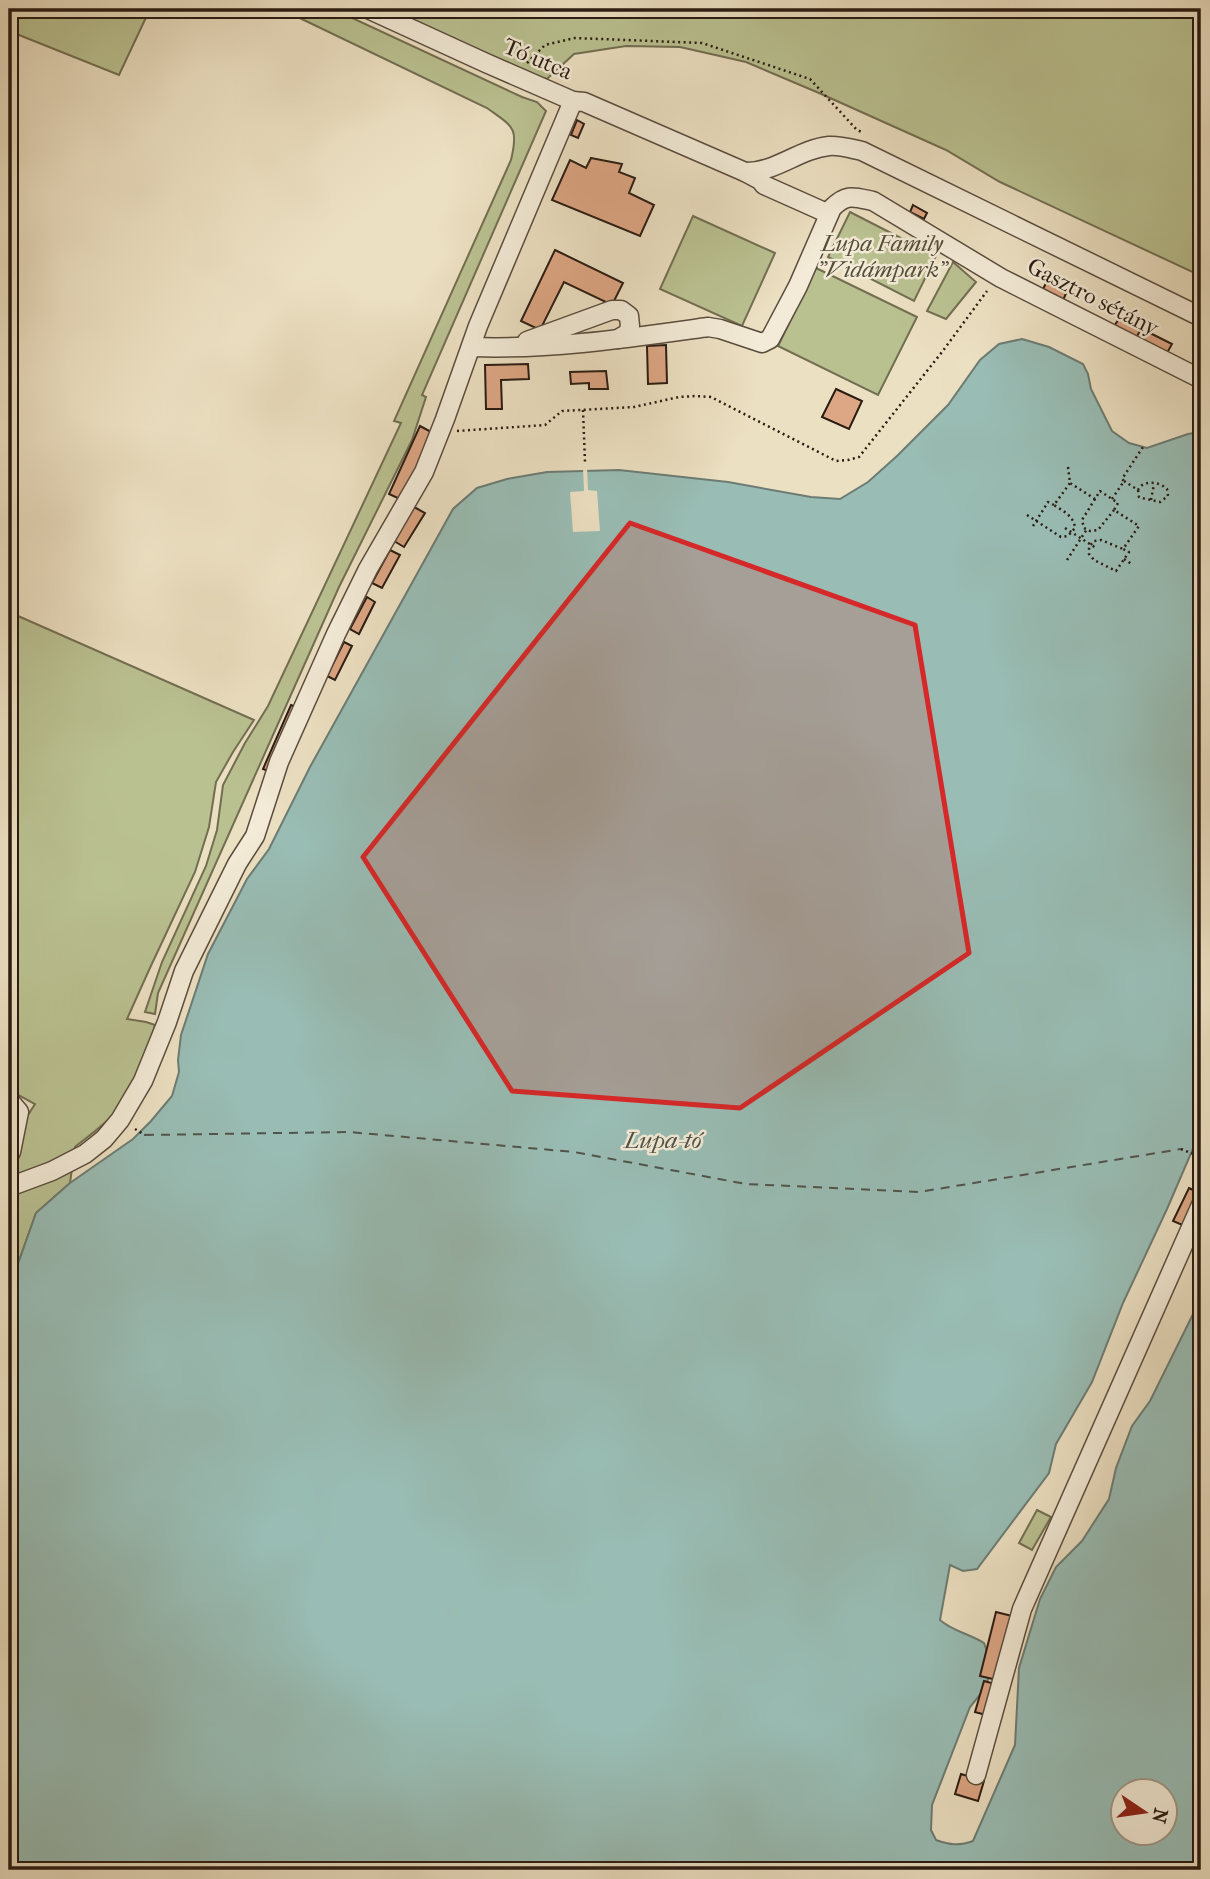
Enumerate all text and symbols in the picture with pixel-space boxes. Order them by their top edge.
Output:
street label: Tó utca [499,32,577,86]
park label: Lupa Family "Vidámpark" [817,230,949,283]
street label: Gasztro sétány [1023,252,1164,342]
water label: Lupa-tó [622,1126,705,1154]
north arrow [1108,1778,1178,1848]
text: N [1147,1806,1172,1826]

